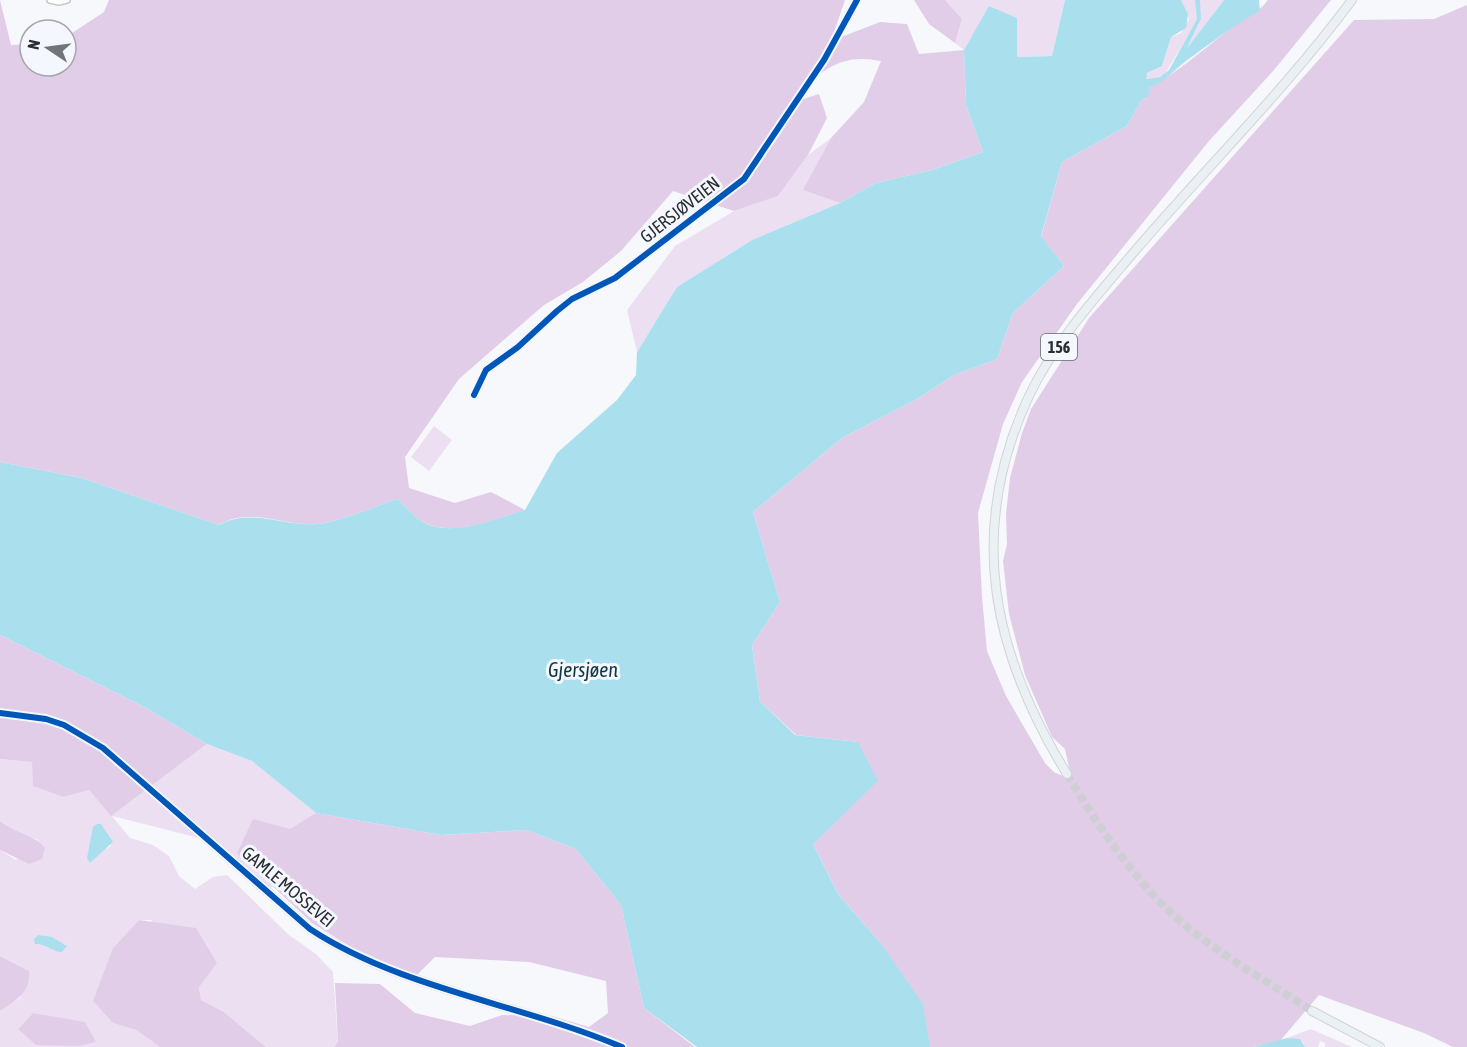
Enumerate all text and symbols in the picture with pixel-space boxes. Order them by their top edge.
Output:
north arrow [18,18,78,78]
text: N [24,38,43,51]
street label: GJERSJØVEIEN [636,172,724,247]
road number: 156 [1041,334,1077,360]
water label: Gjersjøen [548,658,618,681]
street label: GAMLE MOSSEVEI [238,842,339,931]

